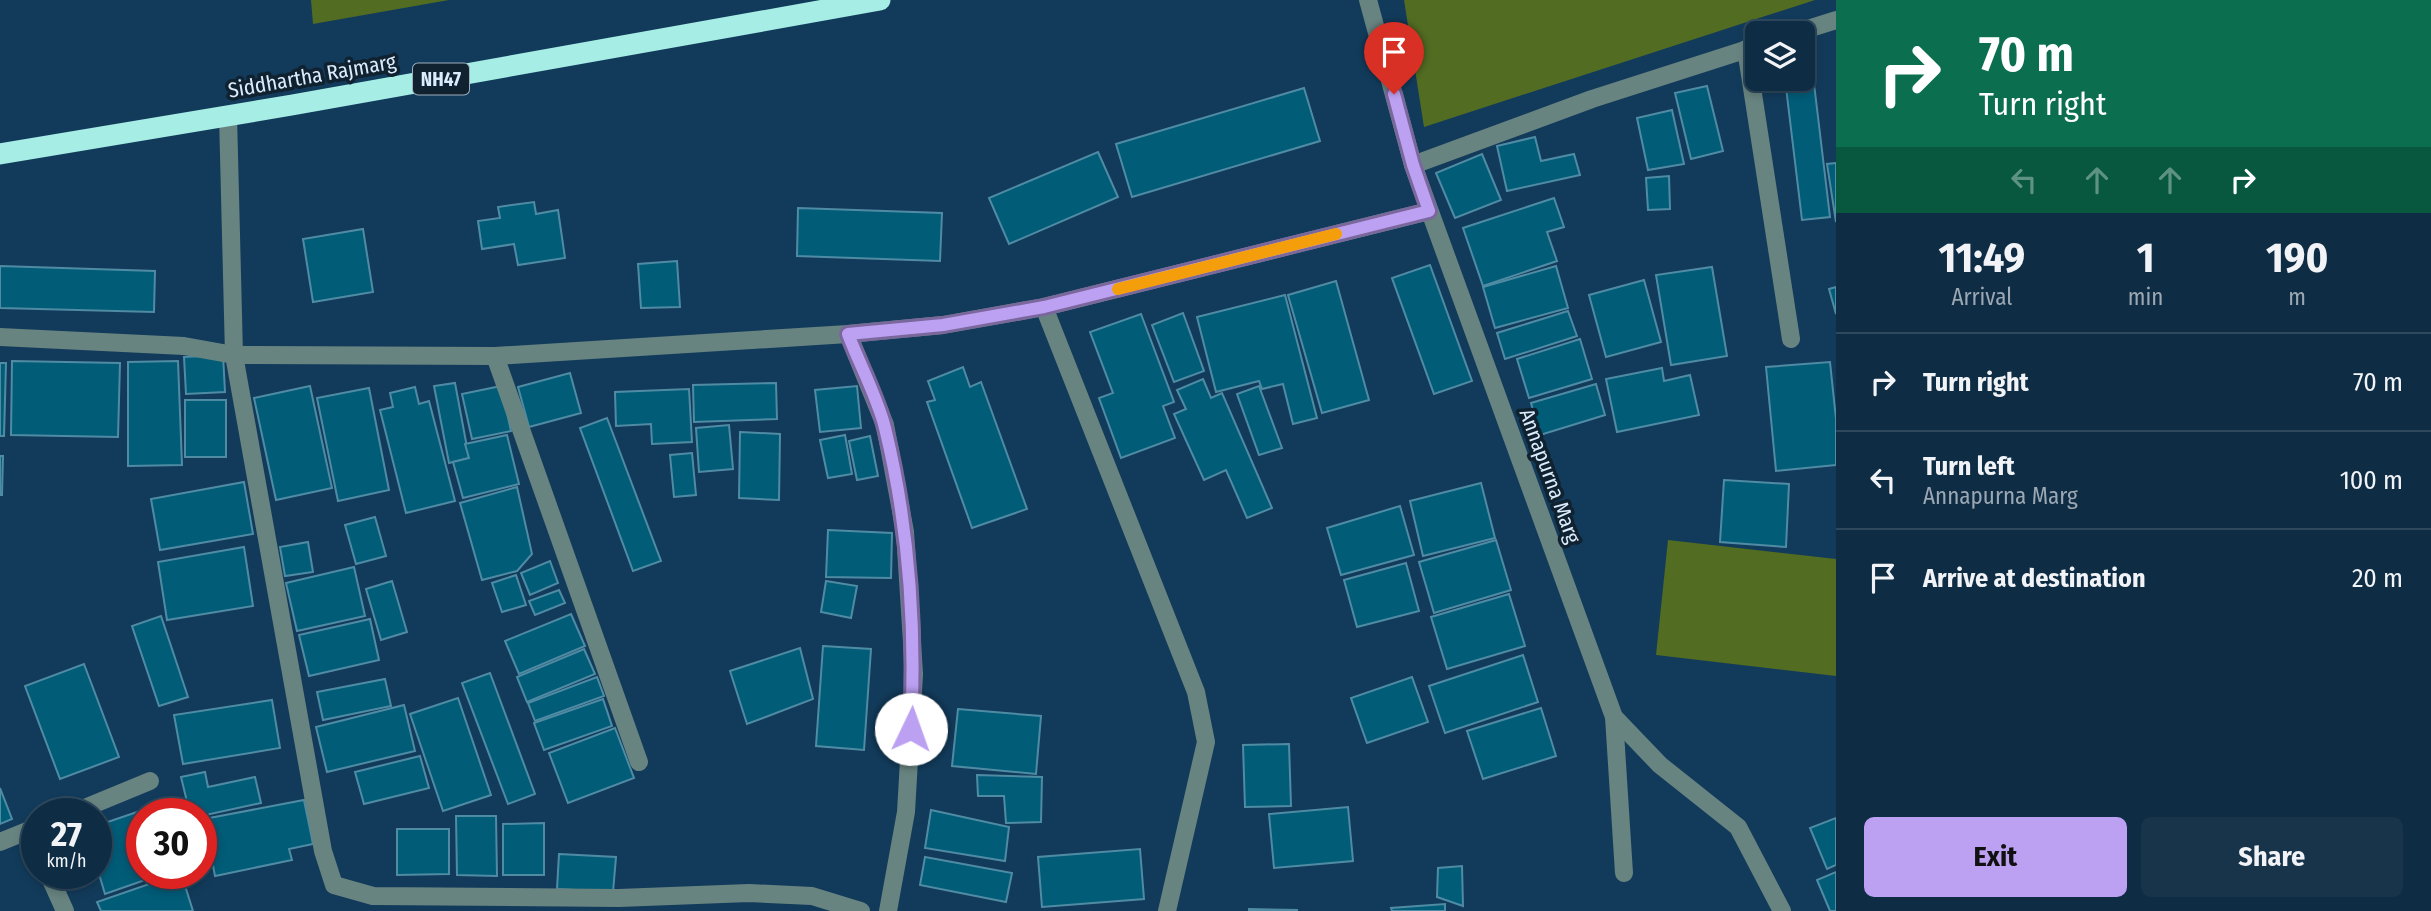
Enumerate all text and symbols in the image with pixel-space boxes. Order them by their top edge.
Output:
map controls [1745,21,1815,91]
button: layers [1745,21,1815,91]
pin [1364,22,1424,94]
text: 70 m [1979,25,2074,84]
icon: right [1864,28,1955,119]
icon: arrive [1375,33,1413,71]
street label: Siddhartha Rajmarg [226,48,398,104]
road number: NH47 [413,64,469,94]
text: Turn right [1979,85,2106,123]
icon: left [2005,161,2043,199]
icon: ahead [2078,161,2116,199]
icon: ahead [2151,161,2189,199]
icon: right [2224,161,2262,199]
text: 11:49 [1939,233,2025,283]
text: 1 [2137,233,2155,283]
text: 190 [2266,233,2328,283]
text: Arrival [1951,283,2012,311]
text: min [2128,283,2163,311]
text: m [2288,283,2306,311]
icon: right [1864,363,1902,401]
text: Turn right [1923,367,2029,398]
text: 70 m [2353,367,2403,398]
street label: Annapurna Marg [1514,405,1586,547]
text: Turn left [1923,451,2015,482]
icon: left [1864,461,1902,499]
text: 100 m [2340,465,2403,496]
text: Annapurna Marg [1923,482,2078,510]
icon: arrive [1864,559,1902,597]
text: Arrive at destination [1923,563,2146,594]
text: 20 m [2352,563,2403,594]
position arrow [874,692,948,766]
speed limit sign: 30 [126,798,217,889]
text: 27 [51,813,82,855]
button: Exit [1864,817,2127,897]
button: Share [2141,817,2403,897]
text: km/h [46,850,87,872]

